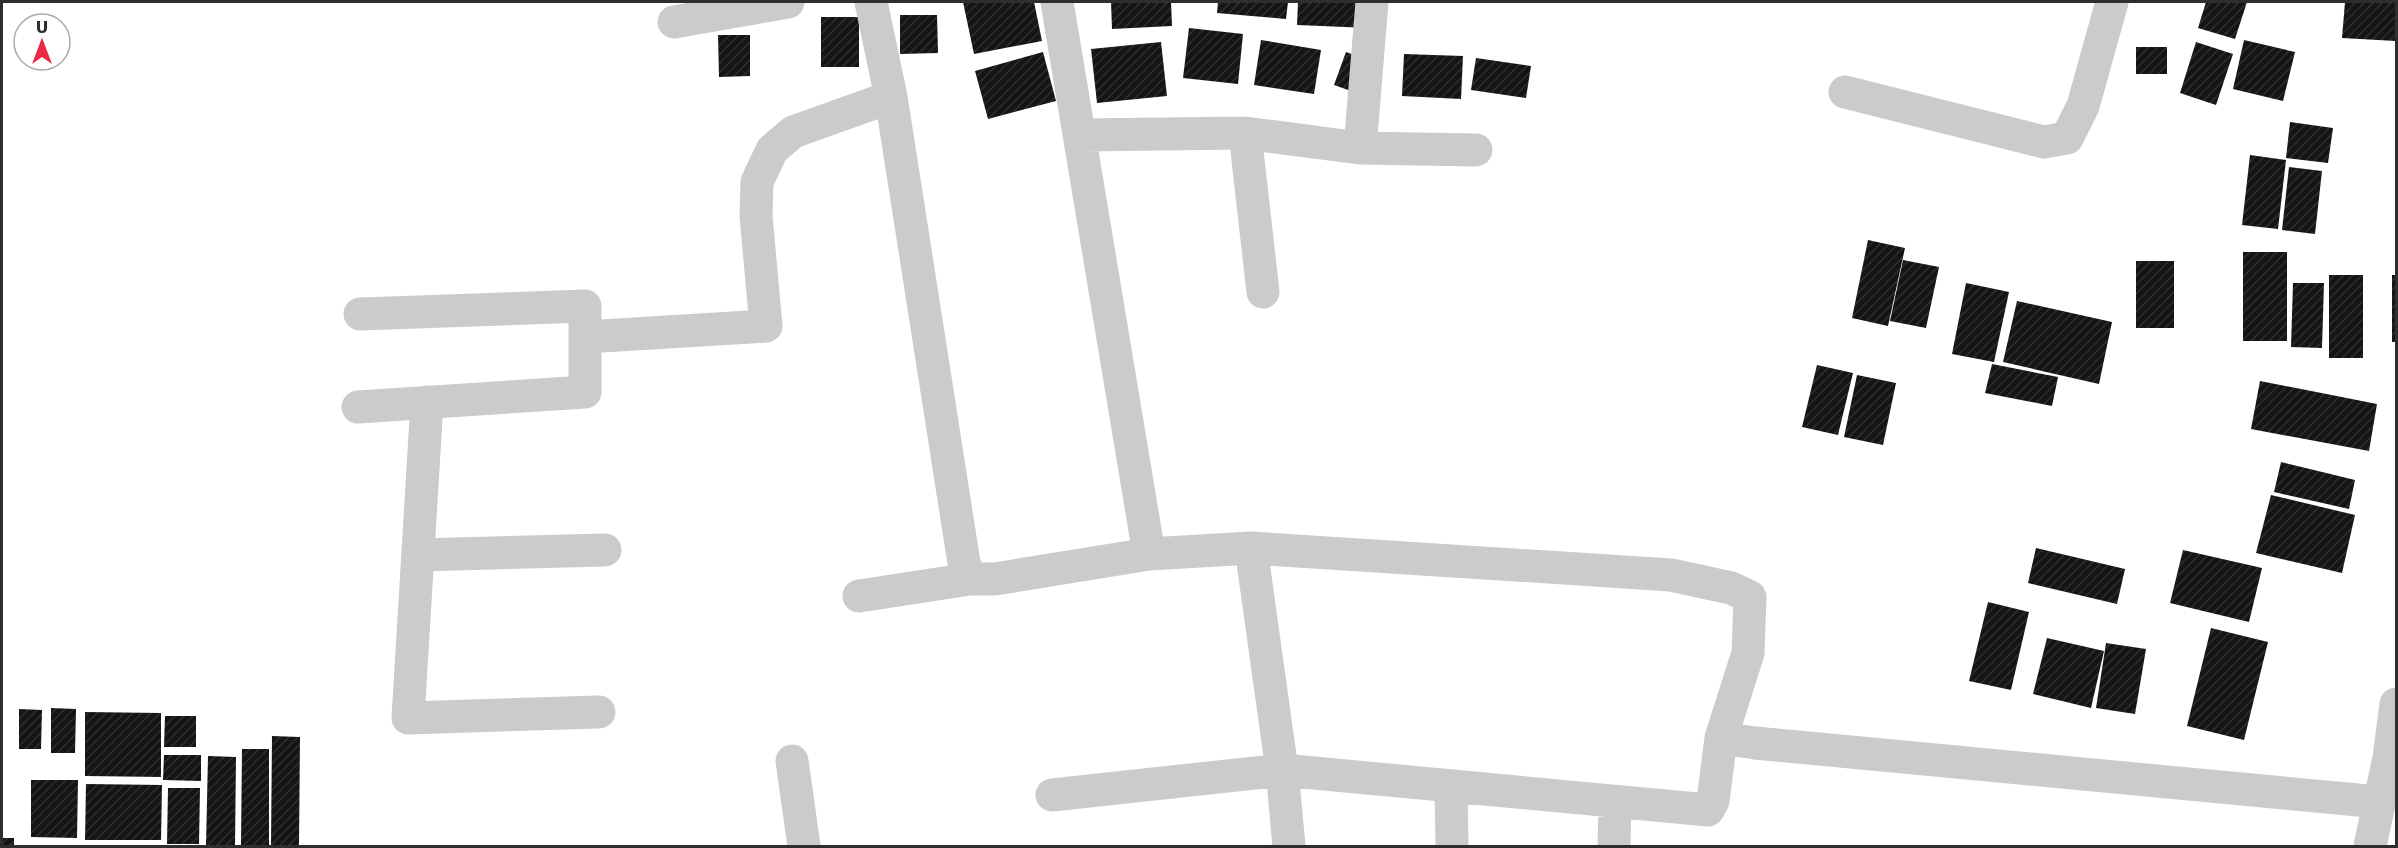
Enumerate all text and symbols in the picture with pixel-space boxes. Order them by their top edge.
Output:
north arrow [12,12,72,72]
text: U [36,18,49,37]

